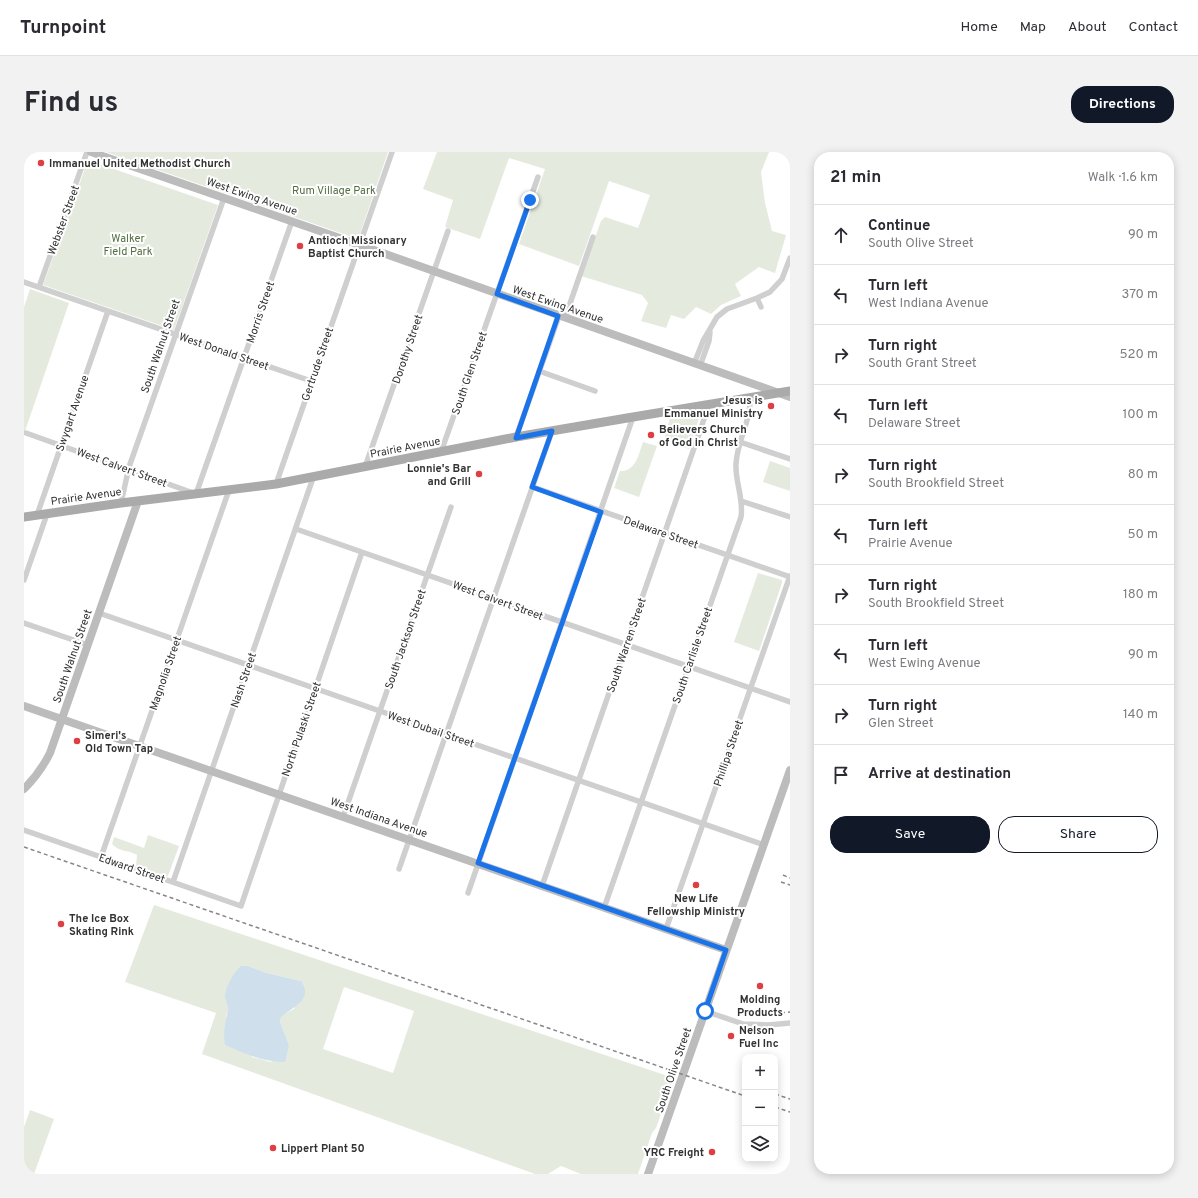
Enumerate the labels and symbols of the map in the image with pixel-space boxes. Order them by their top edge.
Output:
place label: Immanuel United Methodist Church [49,157,230,171]
marker: Immanuel United Methodist Church [36,158,46,168]
street label: West Ewing Avenue [204,175,299,219]
street label: Webster Street [45,184,83,257]
park label: Rum Village Park [292,184,376,198]
route end [521,191,539,209]
park label: Walker Field Park [103,232,153,259]
place label: Antioch Missionary Baptist Church [308,234,407,261]
marker: Antioch Missionary Baptist Church [295,241,305,251]
street label: Morris Street [244,280,278,345]
street label: West Ewing Avenue [510,283,605,327]
street label: South Walnut Street [138,298,184,395]
street label: Dorothy Street [390,313,426,386]
street label: Gertrude Street [299,326,337,403]
street label: West Donald Street [177,330,270,374]
street label: South Glen Street [449,330,491,417]
street label: Swygart Avenue [53,373,93,453]
place label: Jesus is Emmanuel Ministry [664,394,763,421]
marker: Jesus is Emmanuel Ministry [766,401,776,411]
place label: Believers Church of God in Christ [659,423,747,450]
marker: Believers Church of God in Christ [646,430,656,440]
street label: Prairie Avenue [369,434,442,462]
street label: West Calvert Street [74,445,169,491]
place label: Lonnie's Bar and Grill [407,462,471,489]
marker: Lonnie's Bar and Grill [474,469,484,479]
street label: Prairie Avenue [50,485,123,509]
street label: Delaware Street [621,514,700,552]
street label: West Calvert Street [450,578,545,624]
street label: South Jackson Street [382,588,430,691]
street label: South Warren Street [604,596,650,695]
street label: South Carlisle Street [670,605,716,705]
street label: South Walnut Street [50,608,96,705]
street label: Magnolia Street [147,634,185,712]
street label: Nash Street [228,651,260,710]
street label: North Pulaski Street [279,680,325,779]
street label: West Dubail Street [385,709,476,751]
street label: Phillipa Street [711,718,747,788]
place label: Simeri's Old Town Tap [85,729,153,756]
marker: Simeri's Old Town Tap [72,736,82,746]
street label: West Indiana Avenue [328,795,429,841]
street label: Edward Street [97,851,167,887]
marker: New Life Fellowship Ministry [691,880,701,890]
place label: New Life Fellowship Ministry [647,892,745,919]
place label: The Ice Box Skating Rink [69,912,134,939]
marker: The Ice Box Skating Rink [56,919,66,929]
marker: Molding Products [755,981,765,991]
place label: Molding Products [737,993,783,1020]
route start [696,1002,714,1020]
place label: Nelson Fuel Inc [739,1024,779,1051]
street label: South Olive Street [653,1026,695,1115]
marker: Nelson Fuel Inc [726,1031,736,1041]
place label: Lippert Plant 50 [281,1142,365,1156]
marker: Lippert Plant 50 [268,1143,278,1153]
place label: YRC Freight [644,1146,704,1160]
marker: YRC Freight [707,1147,717,1157]

